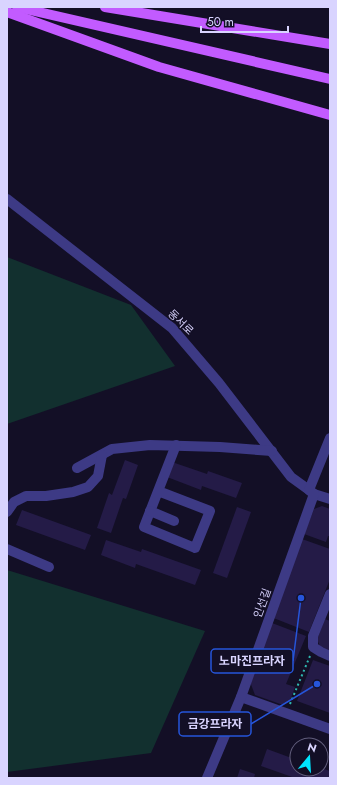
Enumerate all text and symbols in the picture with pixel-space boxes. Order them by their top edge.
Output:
scale bar [201,8,288,34]
text: 50 m [207,13,234,31]
street label: 동서로 [165,306,197,338]
street label: 인선길 [249,586,275,620]
callout: 노마진프라자 [211,649,293,673]
text: 노마진프라자 [219,652,285,670]
callout: 금강프라자 [179,712,251,736]
text: 금강프라자 [187,715,243,733]
north arrow [289,737,329,777]
text: N [305,739,319,756]

